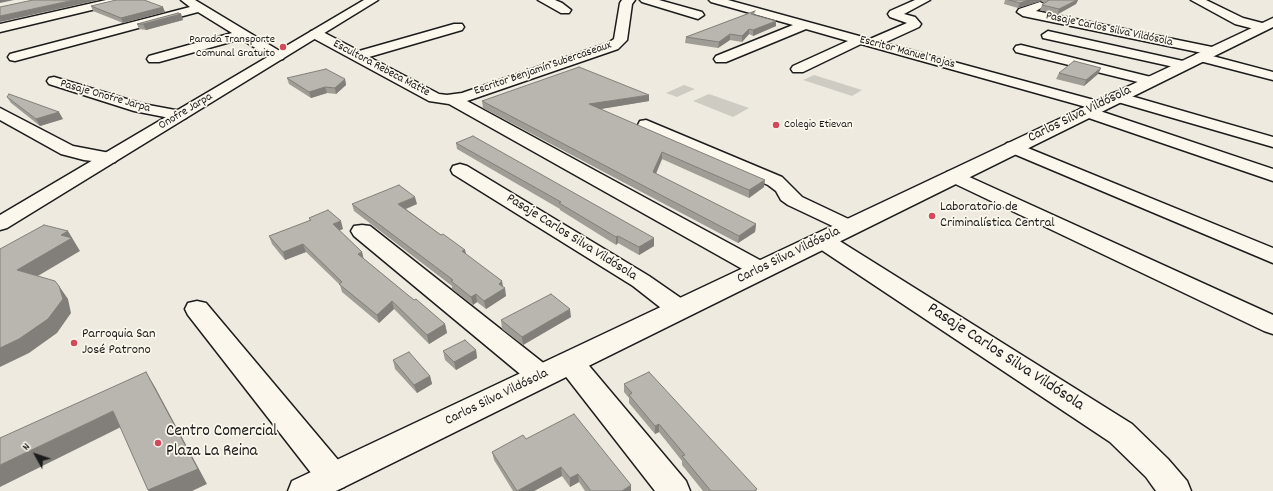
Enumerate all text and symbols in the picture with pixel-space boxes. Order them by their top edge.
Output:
street label: Pasaje Carlos Silva Vildósola [1044,10,1174,50]
place label: Parada Transporte Comunal Gratuito [189,33,275,61]
street label: Escritor Manuel Rojas [858,33,956,73]
street label: Escultora Rebeca Matte [330,37,432,101]
street label: Escritor Benjamín Subercaseaux [472,39,614,99]
marker: Parada Transporte Comunal Gratuito [278,42,288,52]
street label: Pasaje Onofre Jarpa [58,77,152,117]
street label: Carlos Silva Vildósola [1026,83,1134,147]
street label: Onofre Jarpa [157,90,215,134]
place label: Colegio Etievan [784,118,852,132]
marker: Colegio Etievan [771,120,781,130]
street label: Pasaje Carlos Silva Vildósola [503,191,639,285]
place label: Laboratorio de Criminalística Central [940,200,1055,232]
marker: Laboratorio de Criminalística Central [927,211,937,221]
street label: Carlos Silva Vildósola [735,224,843,288]
street label: Pasaje Carlos Silva Vildósola [923,300,1087,416]
place label: Parroquia San José Patrono [82,327,155,360]
marker: Parroquia San José Patrono [69,338,79,348]
street label: Carlos Silva Vildósola [443,366,551,430]
place label: Centro Comercial Plaza La Reina [166,423,277,463]
north arrow [16,435,56,475]
marker: Centro Comercial Plaza La Reina [153,438,163,448]
text: N [19,440,35,455]

